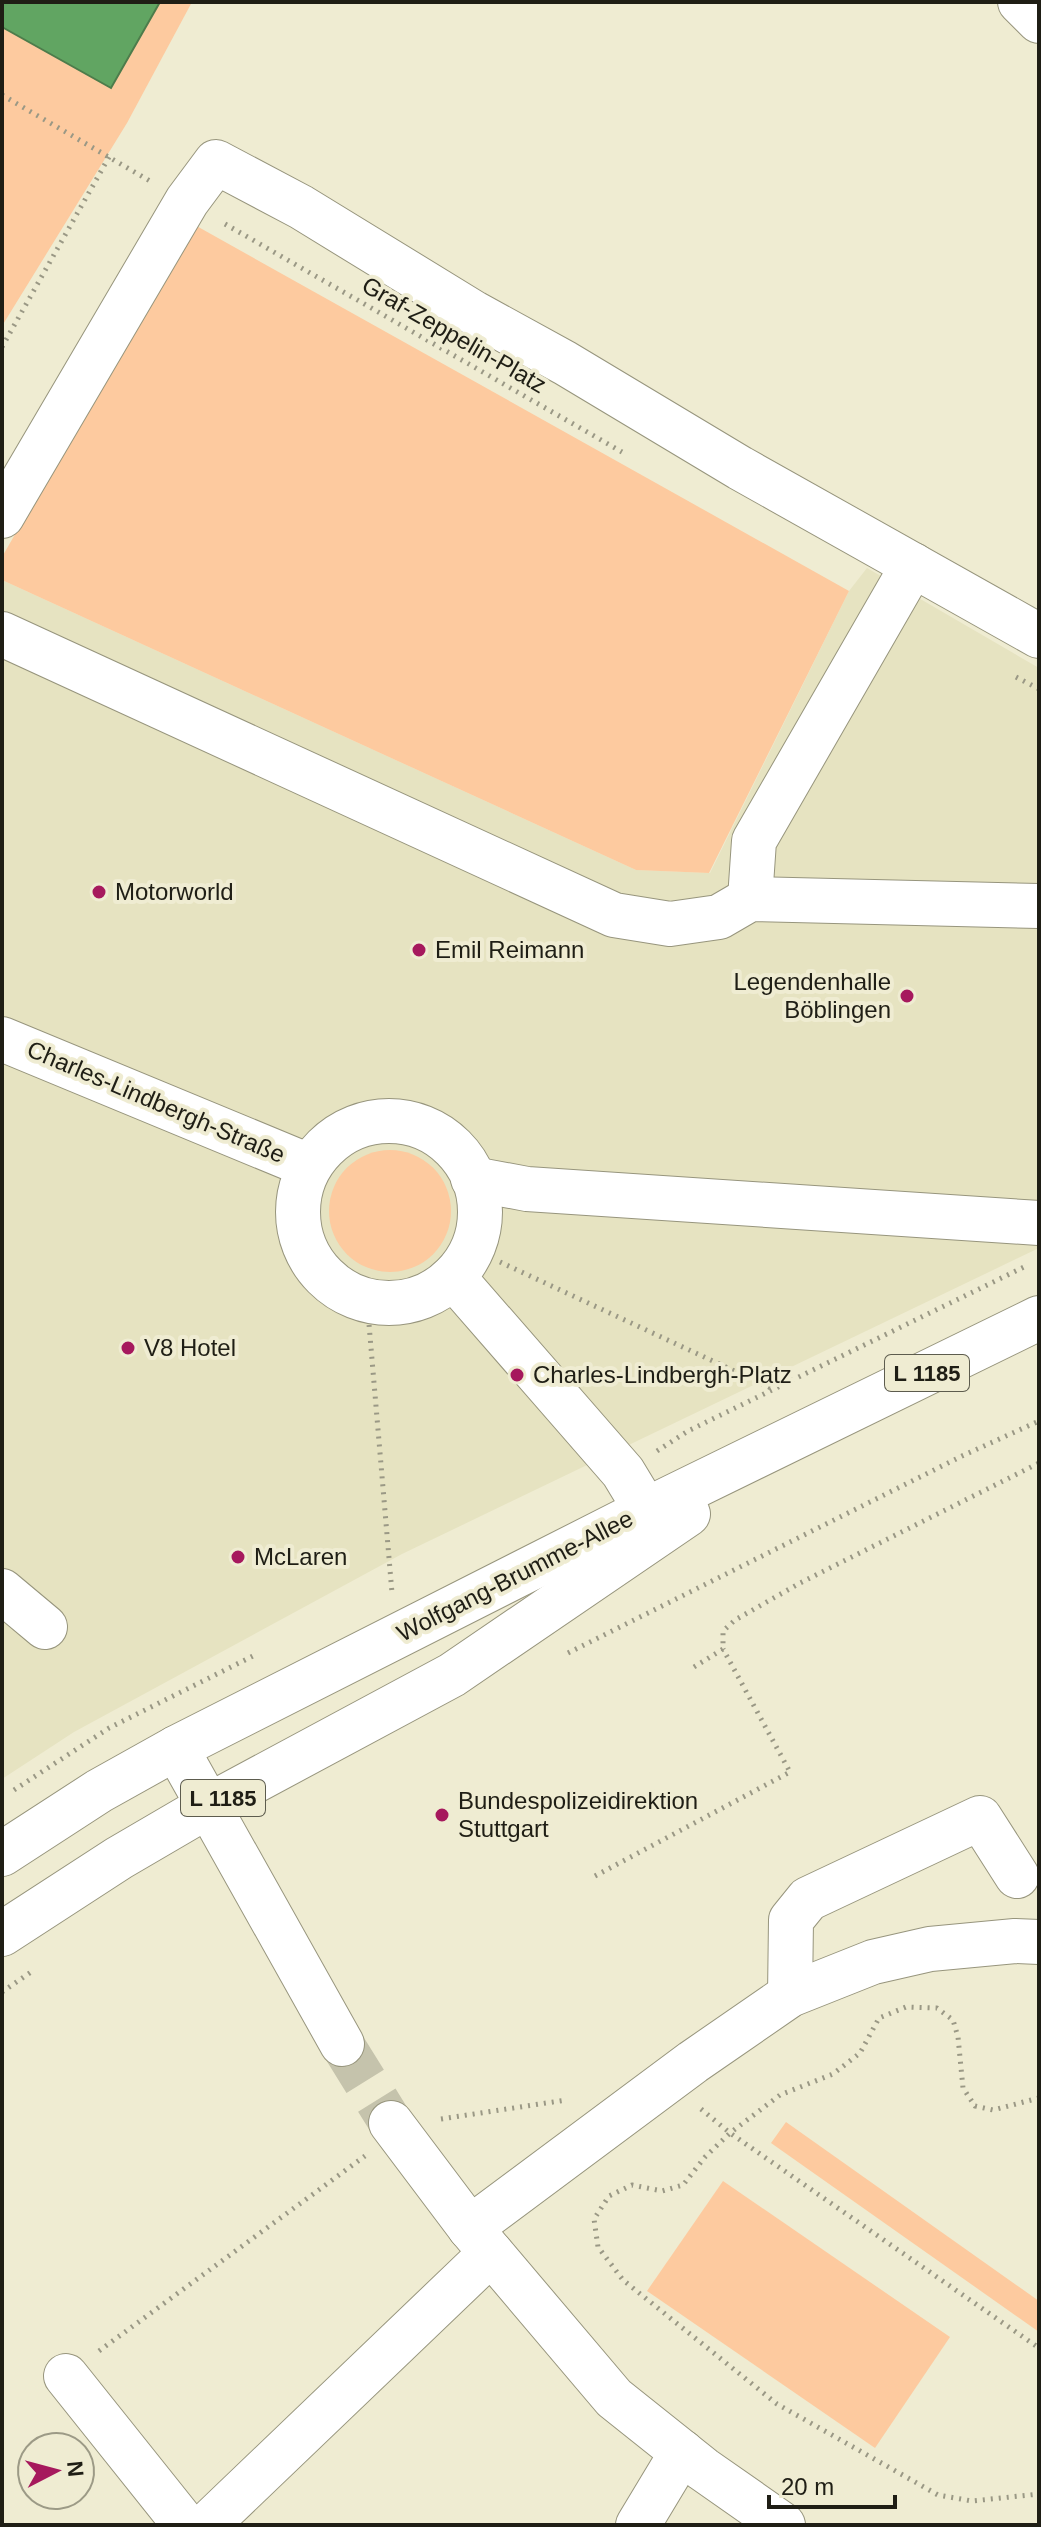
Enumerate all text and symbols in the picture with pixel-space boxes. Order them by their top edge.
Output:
street label: Graf-Zeppelin-Platz [357,271,551,398]
place label: Motorworld [115,878,234,905]
marker: Motorworld [90,883,108,901]
place label: Emil Reimann [435,936,584,963]
marker: Emil Reimann [410,941,428,959]
place label: Legendenhalle Böblingen [734,968,891,1023]
marker: Legendenhalle Böblingen [898,987,916,1005]
street label: Charles-Lindbergh-Straße [23,1035,289,1168]
place label: V8 Hotel [144,1334,236,1361]
marker: V8 Hotel [119,1339,137,1357]
road number: L 1185 [885,1355,969,1391]
place label: Charles-Lindbergh-Platz [533,1361,792,1388]
marker: Charles-Lindbergh-Platz [508,1366,526,1384]
street label: Wolfgang-Brumme-Allee [392,1504,637,1647]
place label: McLaren [254,1543,347,1570]
marker: McLaren [229,1548,247,1566]
road number: L 1185 [181,1780,265,1816]
place label: Bundespolizeidirektion Stuttgart [458,1787,698,1842]
marker: Bundespolizeidirektion Stuttgart [433,1806,451,1824]
north arrow [16,2431,96,2511]
scale bar [769,2459,895,2509]
text: N [62,2460,89,2478]
text: 20 m [781,2473,834,2500]

